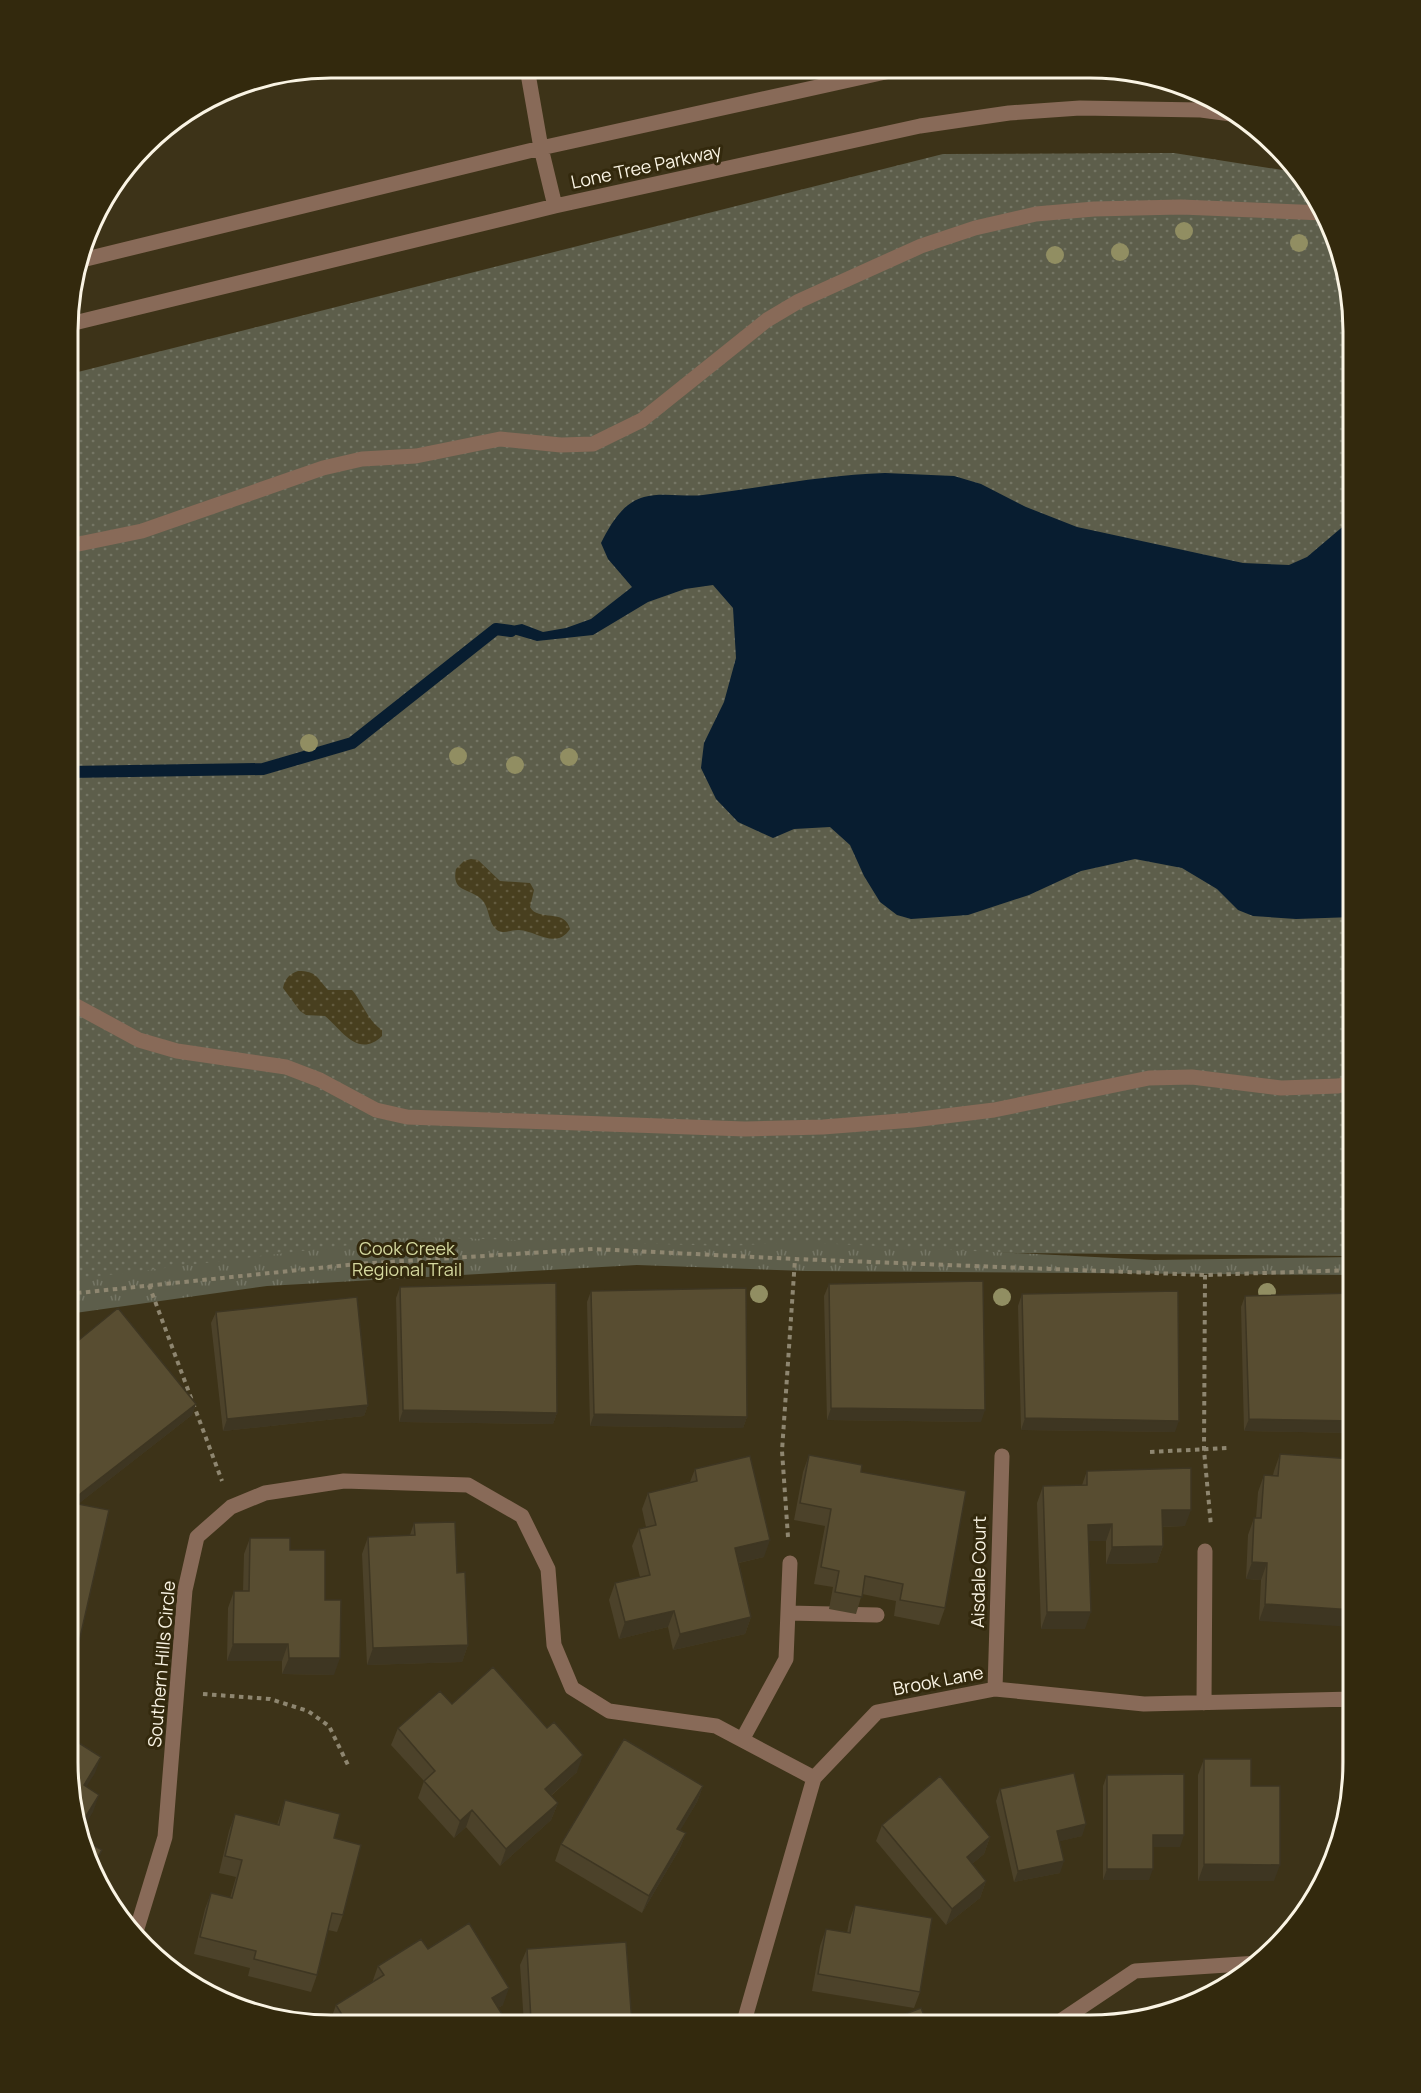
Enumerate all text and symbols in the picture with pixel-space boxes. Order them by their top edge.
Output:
street label: Lone Tree Parkway [568,138,724,194]
park label: Cook Creek Regional Trail [352,1236,462,1281]
street label: Aisdale Court [965,1516,991,1628]
street label: Southern Hills Circle [142,1580,180,1748]
street label: Brook Lane [891,1659,985,1701]

